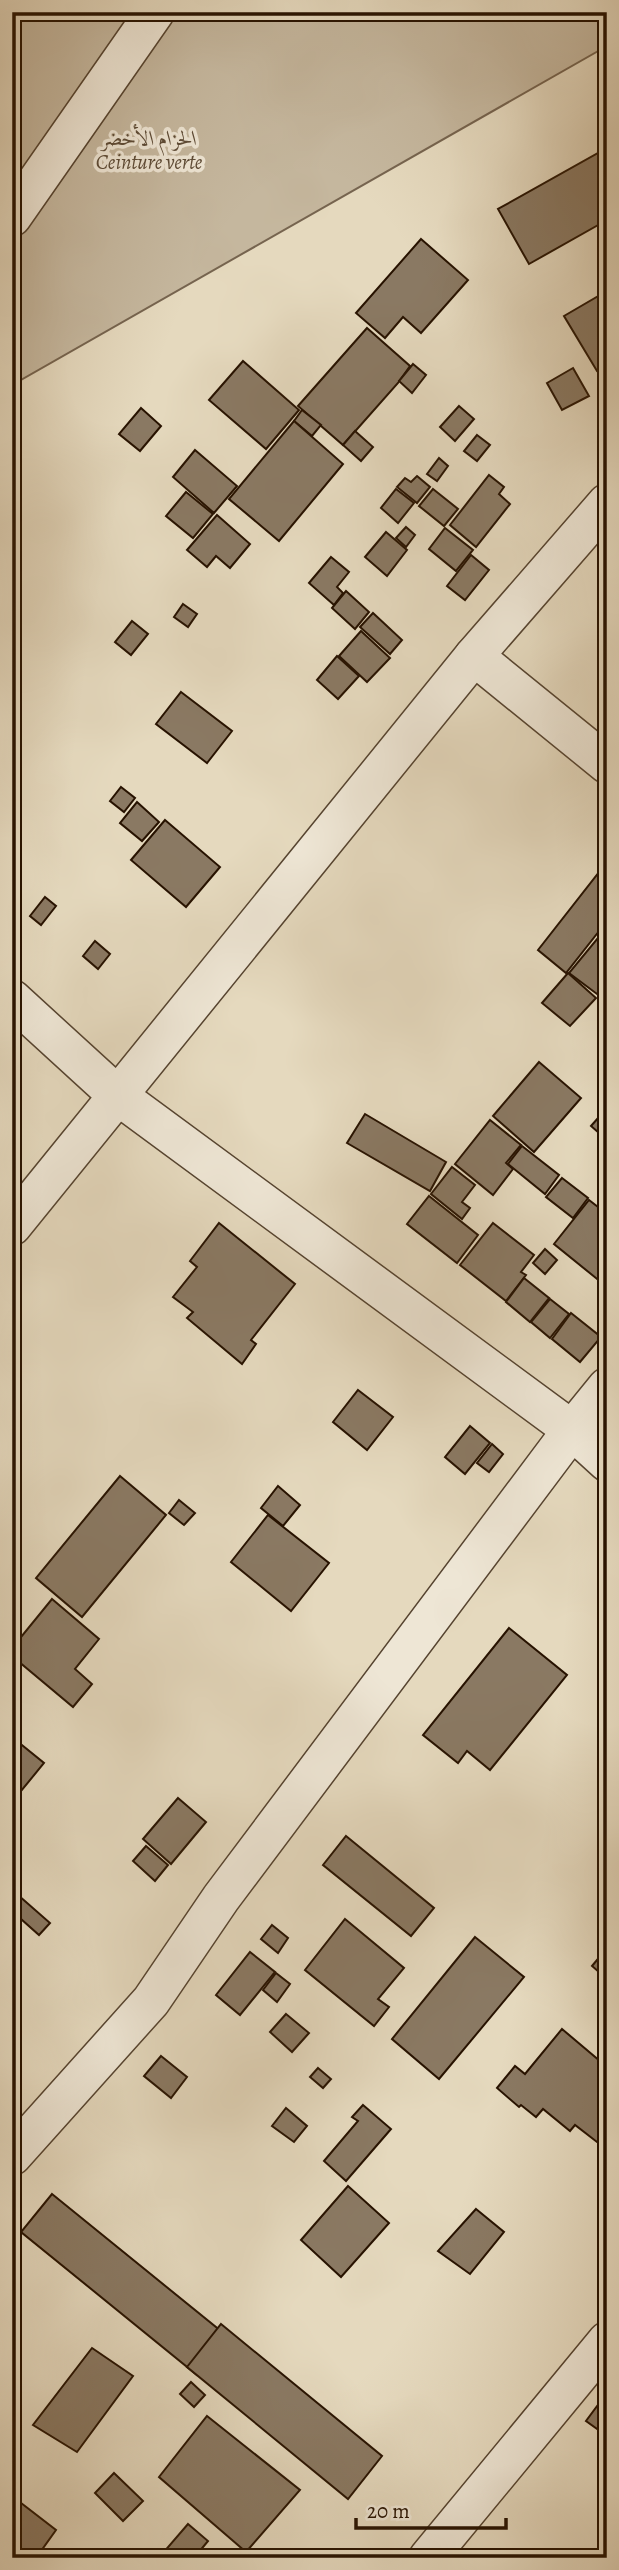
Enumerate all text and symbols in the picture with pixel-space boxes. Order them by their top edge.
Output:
park label: الحزام الأخضر Ceinture verte [96,123,203,176]
scale bar [356,2486,507,2530]
text: 20 m [367,2497,410,2525]

